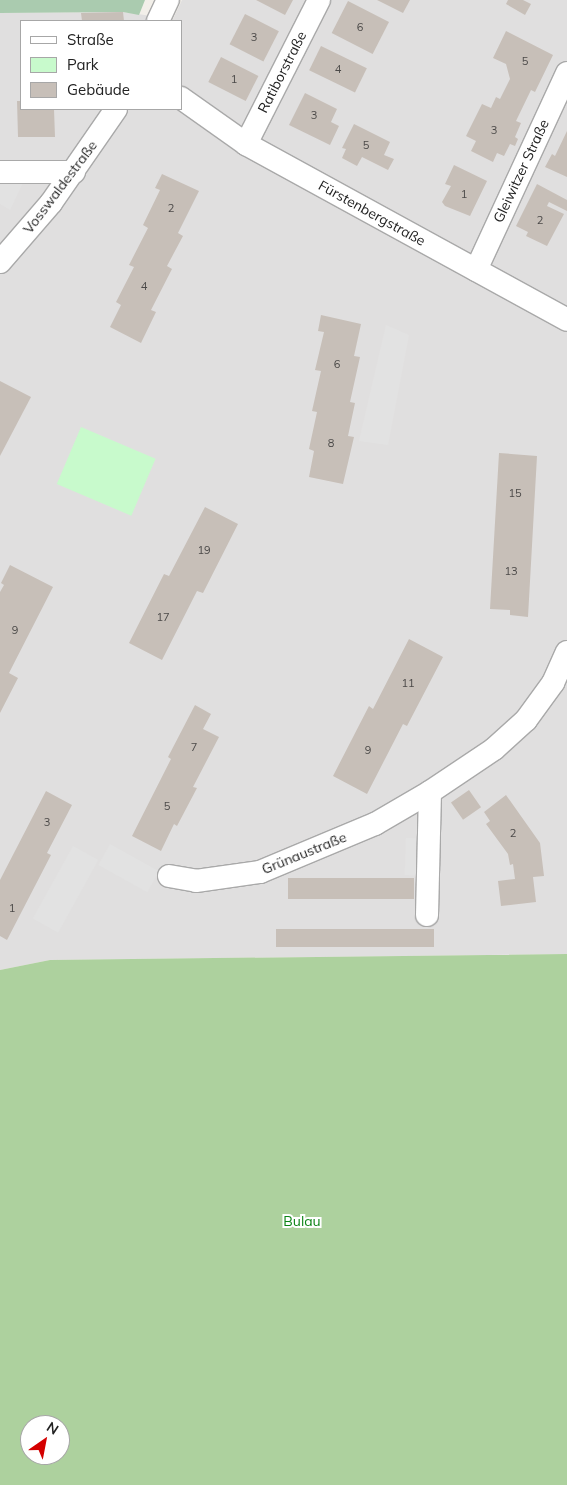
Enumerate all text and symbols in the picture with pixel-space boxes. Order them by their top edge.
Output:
legend [20,20,182,110]
house number: 6 [357,20,363,34]
street label: Ratiborstraße [254,28,310,116]
text: Straße [67,30,114,49]
house number: 3 [251,30,257,44]
house number: 5 [522,54,528,68]
text: Park [67,55,99,74]
house number: 4 [335,62,341,76]
house number: 1 [231,72,237,86]
text: Gebäude [67,80,130,99]
house number: 3 [311,108,317,122]
street label: Gleiwitzer Straße [490,117,552,225]
house number: 3 [491,123,497,137]
street label: Vosswaldestraße [20,137,100,237]
house number: 5 [363,138,369,152]
street label: Fürstenbergstraße [316,177,428,249]
house number: 1 [461,187,467,201]
house number: 2 [168,201,174,215]
house number: 2 [537,213,543,227]
house number: 4 [141,279,147,293]
house number: 6 [334,357,340,371]
house number: 8 [328,436,334,450]
house number: 15 [508,486,522,500]
house number: 19 [197,543,211,557]
house number: 13 [504,564,518,578]
house number: 17 [156,610,170,624]
house number: 9 [12,623,18,637]
house number: 11 [401,676,415,690]
house number: 7 [191,740,197,754]
house number: 9 [365,743,371,757]
house number: 5 [164,799,170,813]
house number: 3 [44,815,50,829]
house number: 2 [510,826,516,840]
street label: Grünaustraße [259,828,349,878]
house number: 1 [9,901,15,915]
park label: Bulau [283,1213,321,1229]
north arrow [20,1415,70,1465]
text: N [43,1418,62,1439]

